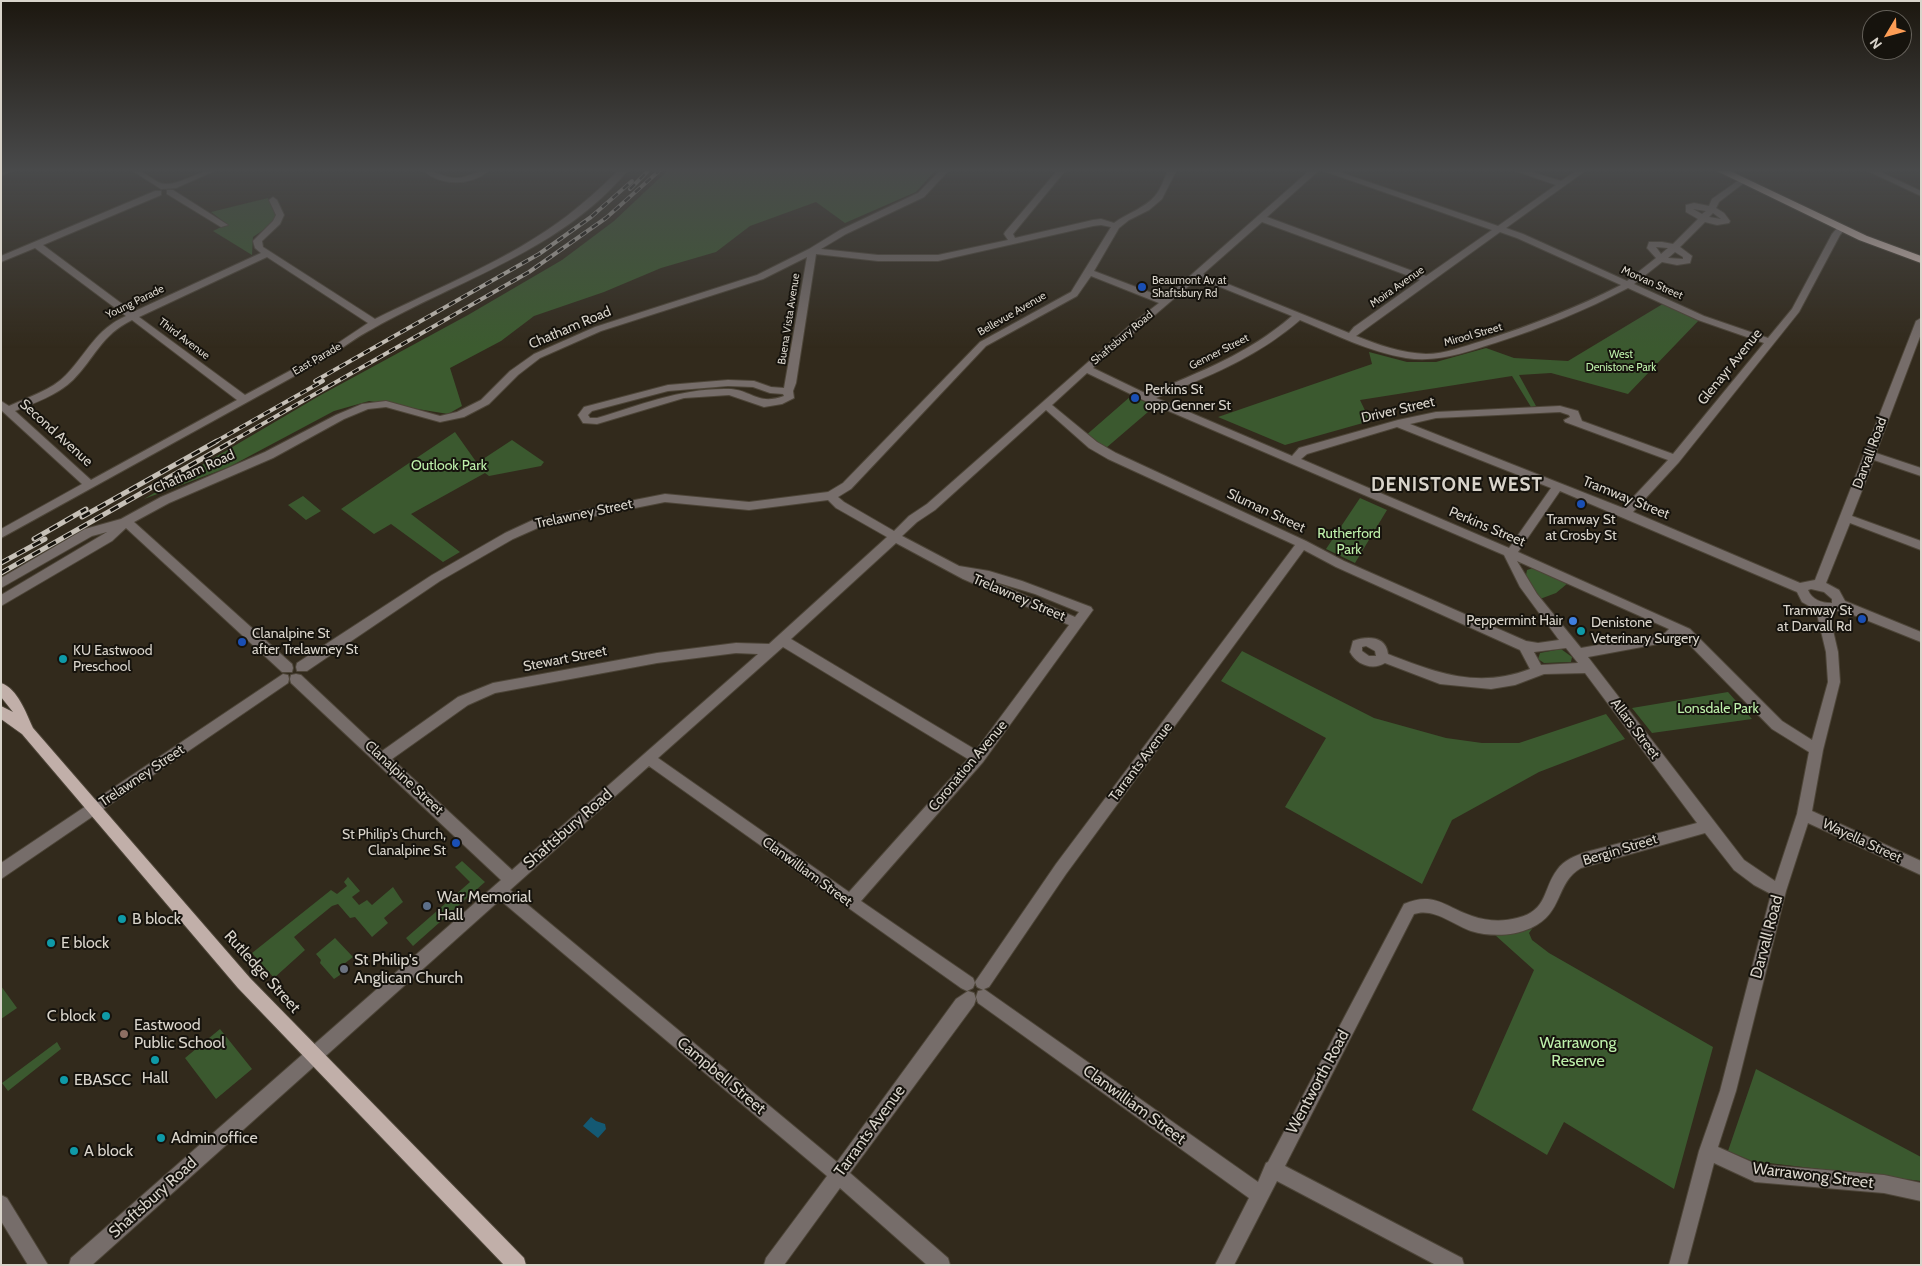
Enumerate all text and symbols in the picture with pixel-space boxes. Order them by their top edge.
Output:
north arrow [1862,10,1912,60]
text: N [1866,34,1886,53]
street label: Moira Avenue [1367,263,1427,311]
street label: Morvan Street [1619,264,1685,302]
street label: Buena Vista Avenue [775,272,803,366]
place label: Beaumont Av at Shaftsbury Rd [1152,274,1226,300]
marker: Beaumont Av at Shaftsbury Rd [1136,281,1148,293]
street label: Young Parade [104,282,166,322]
street label: Bellevue Avenue [975,289,1049,339]
street label: Chatham Road [526,303,614,353]
street label: Shaftsbury Road [1088,308,1156,368]
street label: Third Avenue [156,315,212,363]
street label: Mirool Street [1442,320,1504,350]
street label: Glenayr Avenue [1694,326,1766,408]
street label: Genner Street [1187,331,1251,373]
street label: East Parade [290,340,344,378]
park label: West Denistone Park [1586,348,1656,374]
place label: Perkins St opp Genner St [1145,382,1231,414]
marker: Perkins St opp Genner St [1129,392,1141,404]
street label: Driver Street [1360,393,1436,427]
street label: Second Avenue [16,396,96,470]
street label: Darvall Road [1849,415,1891,491]
street label: Chatham Road [151,447,237,497]
park label: Outlook Park [411,458,487,474]
street label: Tramway Street [1580,473,1672,523]
district label: DENISTONE WEST [1369,474,1545,496]
street label: Sluman Street [1224,485,1308,537]
street label: Trelawney Street [534,496,634,532]
marker: Tramway St at Crosby St [1575,498,1587,510]
street label: Perkins Street [1446,503,1528,551]
place label: Tramway St at Crosby St [1545,512,1617,544]
park label: Rutherford Park [1317,526,1381,558]
street label: Trelawney Street [970,571,1068,625]
place label: Tramway St at Darvall Rd [1777,603,1852,636]
place label: Peppermint Hair [1466,613,1563,629]
marker: Tramway St at Darvall Rd [1856,613,1868,625]
marker: Peppermint Hair [1567,615,1579,627]
place label: Denistone Veterinary Surgery [1591,615,1700,648]
marker: Denistone Veterinary Surgery [1575,625,1587,637]
place label: Clanalpine St after Trelawney St [252,626,358,658]
marker: Clanalpine St after Trelawney St [236,636,248,648]
place label: KU Eastwood Preschool [73,643,152,676]
street label: Stewart Street [522,643,608,675]
marker: KU Eastwood Preschool [57,653,69,665]
street label: Allars Street [1607,696,1663,762]
park label: Lonsdale Park [1677,701,1759,717]
street label: Coronation Avenue [925,717,1011,815]
street label: Tarrants Avenue [1106,719,1176,805]
street label: Clanalpine Street [361,737,447,819]
street label: Trelawney Street [96,741,188,811]
street label: Shaftsbury Road [520,785,616,873]
street label: Wayella Street [1820,815,1904,867]
place label: St Philip's Church, Clanalpine St [342,827,446,860]
street label: Bergin Street [1581,831,1659,869]
street label: Clanwilliam Street [759,834,855,910]
marker: St Philip's Church, Clanalpine St [450,837,462,849]
place label: War Memorial Hall [437,887,532,925]
street label: Darvall Road [1747,893,1787,981]
marker: War Memorial Hall [421,900,433,912]
place label: B block [132,909,181,929]
marker: B block [116,913,128,925]
street label: Rutledge Street [220,927,304,1017]
place label: E block [61,933,109,953]
marker: E block [45,937,57,949]
place label: St Philip's Anglican Church [354,950,463,988]
marker: St Philip's Anglican Church [338,963,350,975]
place label: C block [47,1006,96,1026]
marker: C block [100,1010,112,1022]
place label: Eastwood Public School [134,1015,225,1053]
street label: Wentworth Road [1283,1027,1353,1137]
marker: Eastwood Public School [118,1028,130,1040]
street label: Campbell Street [673,1033,769,1119]
park label: Warrawong Reserve [1540,1033,1616,1071]
marker: Hall [149,1054,161,1066]
street label: Clanwilliam Street [1079,1061,1189,1149]
place label: Hall [142,1068,168,1088]
place label: EBASCC [74,1070,131,1090]
marker: EBASCC [58,1074,70,1086]
street label: Tarrants Avenue [830,1082,910,1180]
place label: Admin office [171,1128,258,1148]
marker: Admin office [155,1132,167,1144]
place label: A block [84,1141,133,1161]
marker: A block [68,1145,80,1157]
street label: Shaftsbury Road [105,1154,201,1242]
street label: Warrawong Street [1751,1159,1875,1193]

